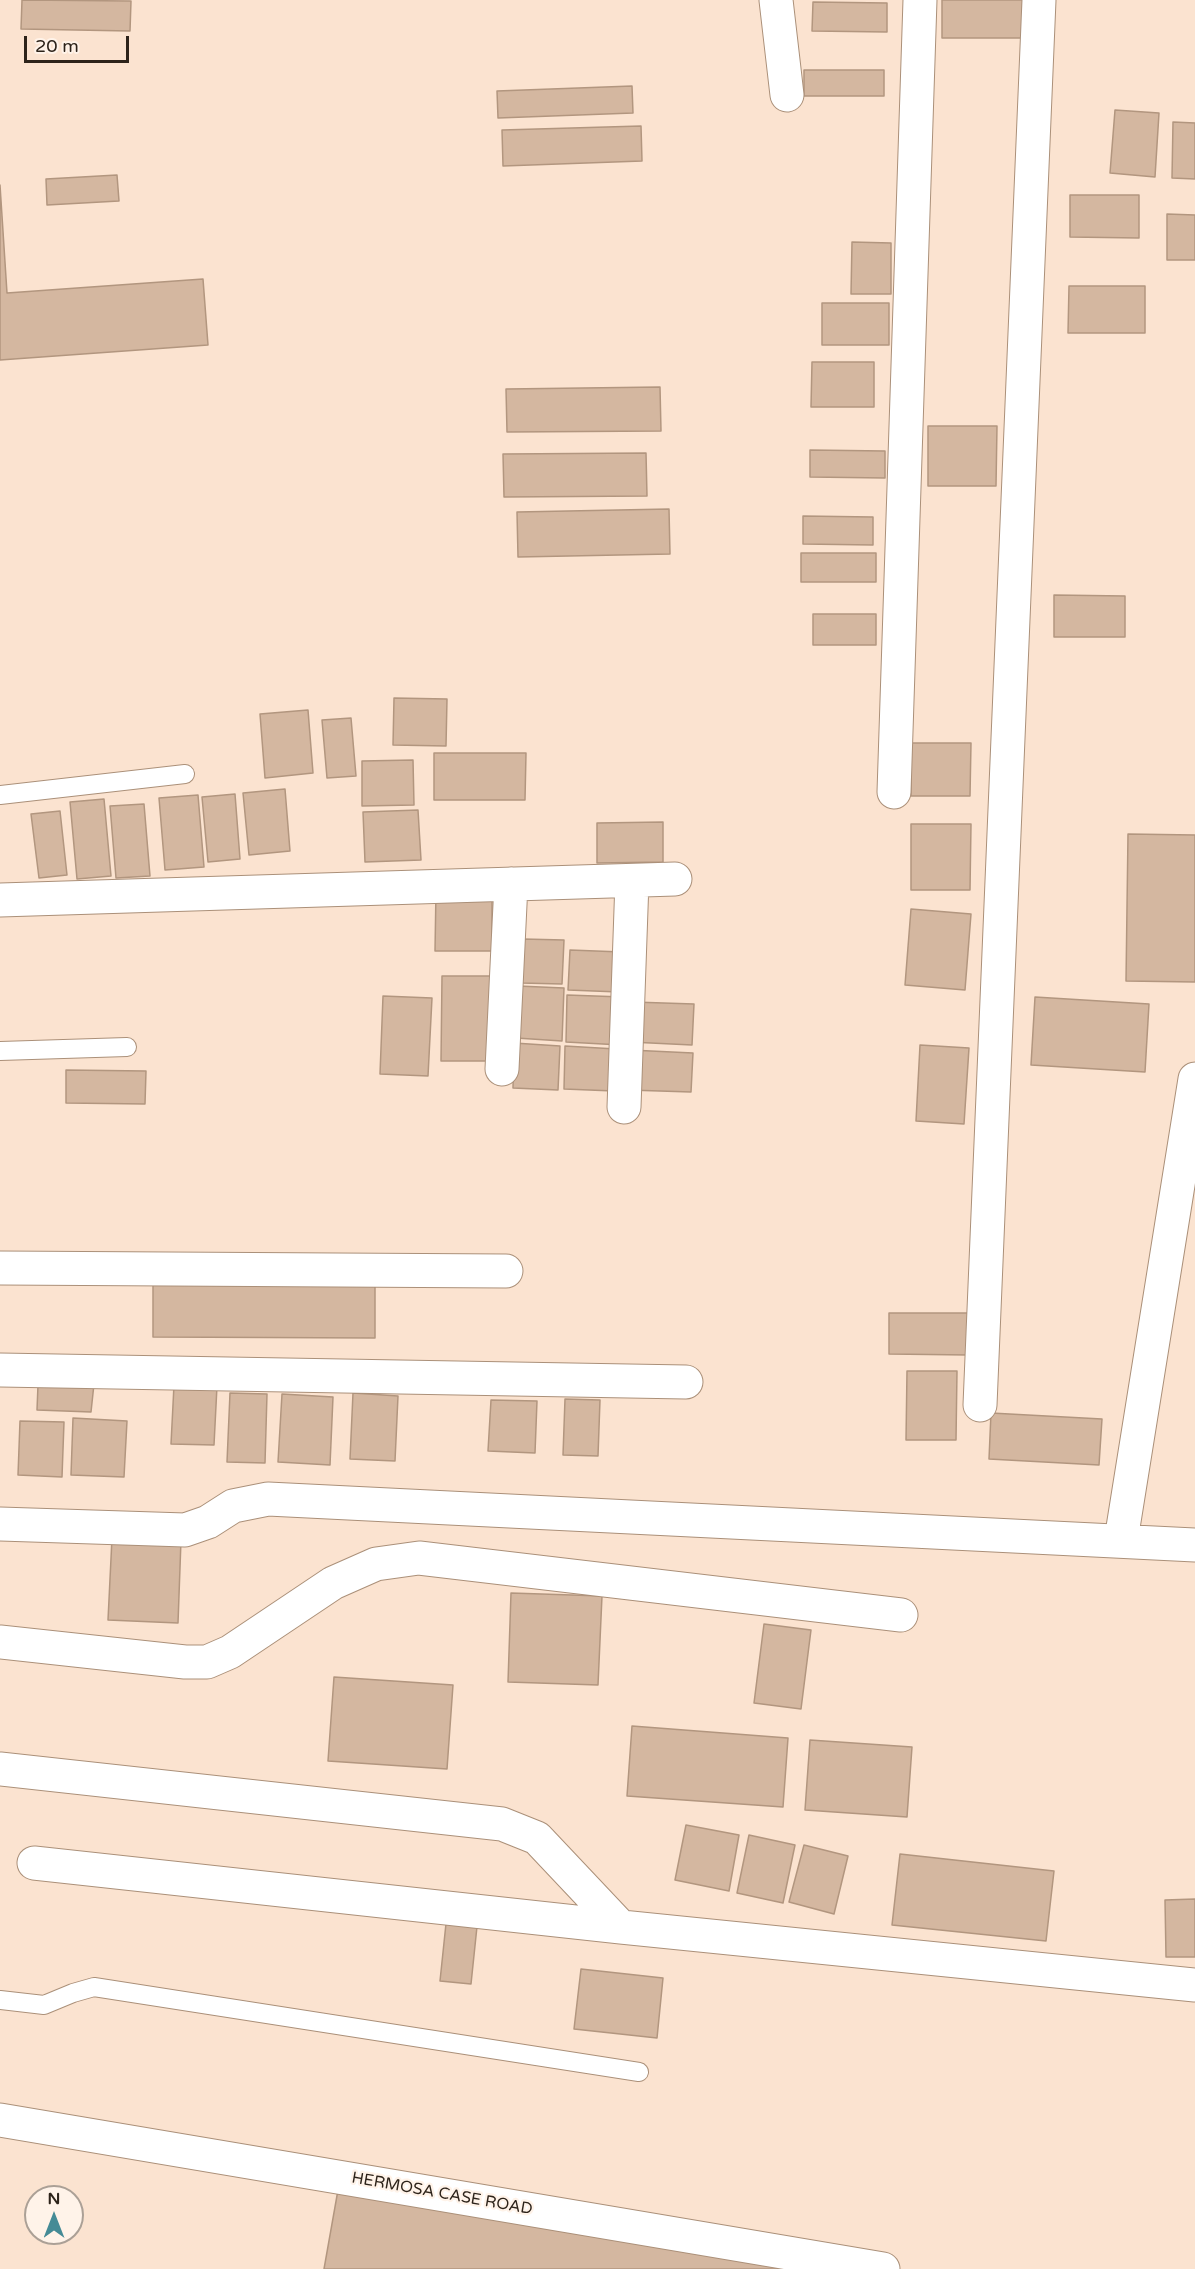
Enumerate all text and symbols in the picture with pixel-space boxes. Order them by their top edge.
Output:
scale bar [27,24,132,62]
text: 20 m [35,35,79,57]
street label: HERMOSA CASE ROAD [350,2169,534,2219]
north arrow [24,2185,84,2245]
text: N [48,2189,60,2209]

